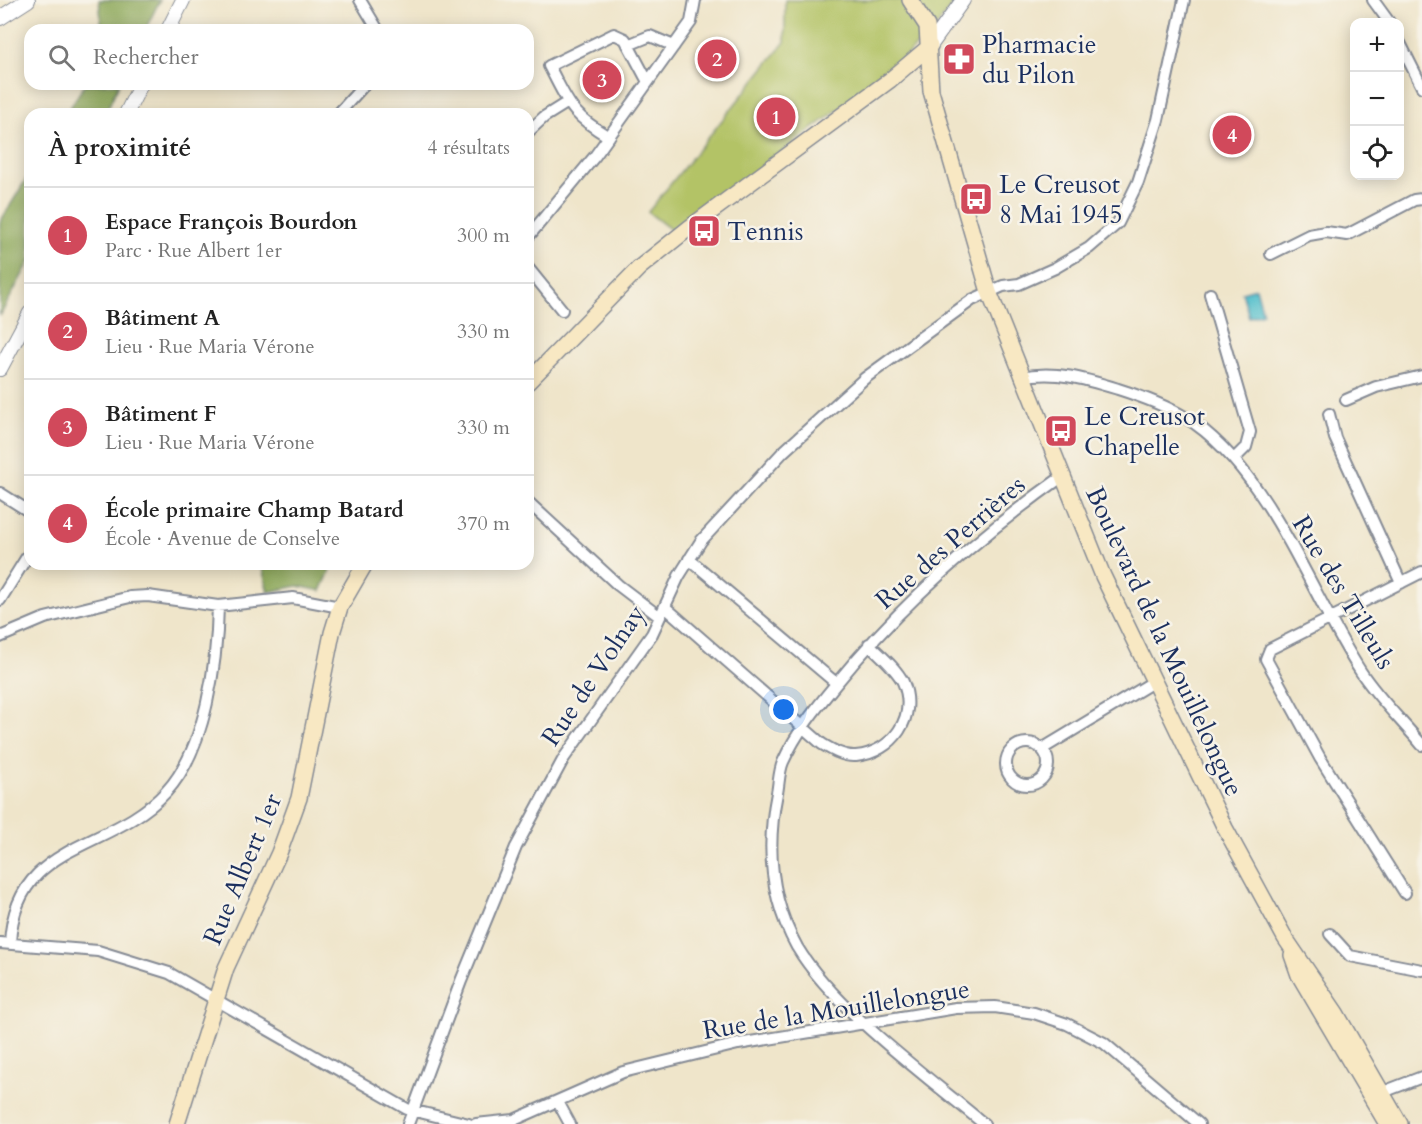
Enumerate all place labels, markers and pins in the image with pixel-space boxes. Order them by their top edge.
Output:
place label: Pharmacie du Pilon [982,27,1097,92]
pin: 2 [698,36,736,82]
pharmacy icon: Pharmacie du Pilon [941,41,977,77]
pin: 3 [582,58,622,103]
pin: 1 [756,94,796,140]
pin: 4 [1212,112,1252,158]
place label: Le Creusot 8 Mai 1945 [999,167,1123,232]
bus stop icon: Le Creusot 8 Mai 1945 [958,181,994,217]
bus stop icon: Tennis [686,213,722,249]
place label: Tennis [727,214,803,249]
place label: Le Creusot Chapelle [1084,399,1205,464]
bus stop icon: Le Creusot Chapelle [1043,413,1079,449]

